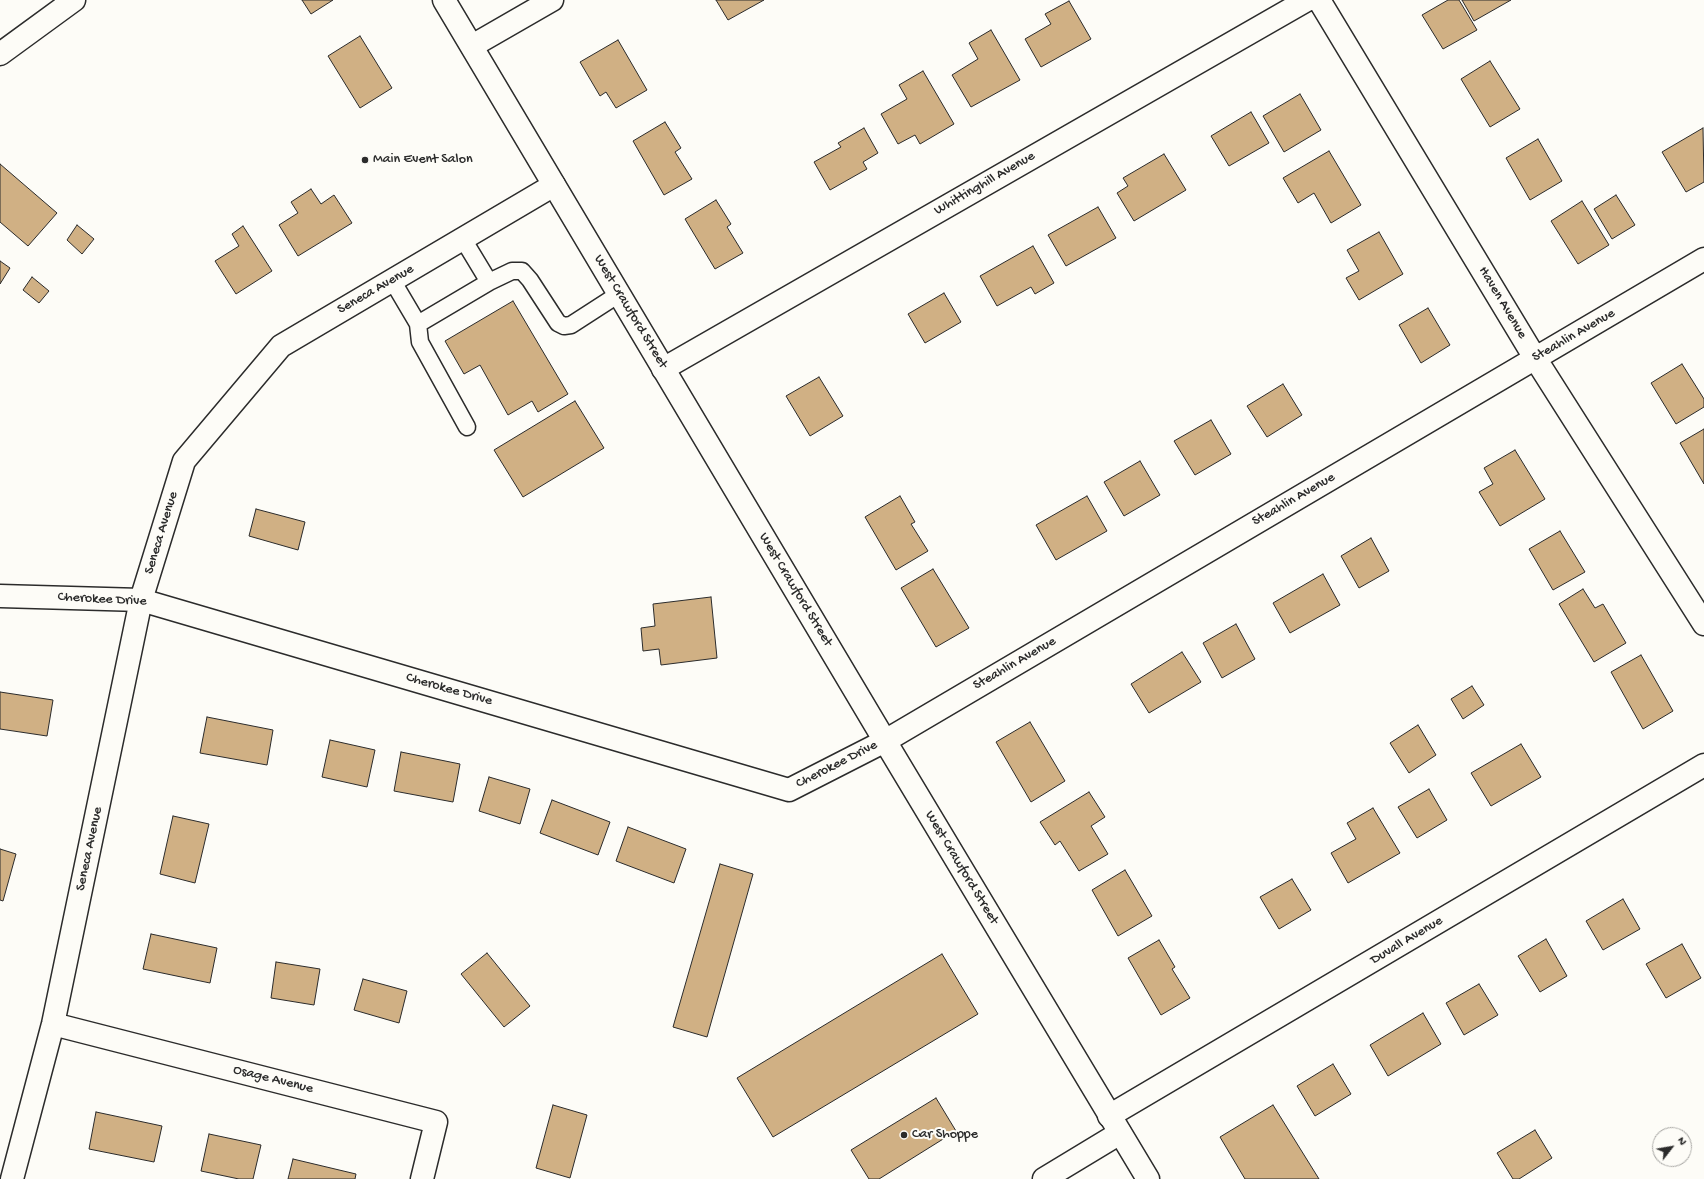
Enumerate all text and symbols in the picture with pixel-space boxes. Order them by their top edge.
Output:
street label: Whittinghill Avenue [932,148,1038,220]
place label: Main Event Salon [373,152,473,168]
marker: Main Event Salon [360,155,370,165]
street label: West Crawford Street [589,252,671,372]
street label: Seneca Avenue [335,261,417,319]
street label: Haven Avenue [1474,264,1530,342]
street label: Steahlin Avenue [1530,305,1618,367]
street label: Steahlin Avenue [1250,469,1338,531]
street label: Seneca Avenue [141,490,183,576]
street label: West Crawford Street [754,530,836,650]
street label: Cherokee Drive [57,589,147,611]
street label: Steahlin Avenue [971,633,1059,695]
street label: Cherokee Drive [404,670,494,710]
street label: Cherokee Drive [794,737,880,793]
street label: Seneca Avenue [73,805,107,893]
street label: West Crawford Street [920,808,1002,928]
street label: Duvall Avenue [1368,913,1446,969]
street label: Osage Avenue [231,1062,315,1098]
place label: Car Shoppe [912,1127,978,1143]
north arrow [1652,1127,1692,1167]
marker: Car Shoppe [899,1130,909,1140]
text: N [1674,1135,1688,1148]

